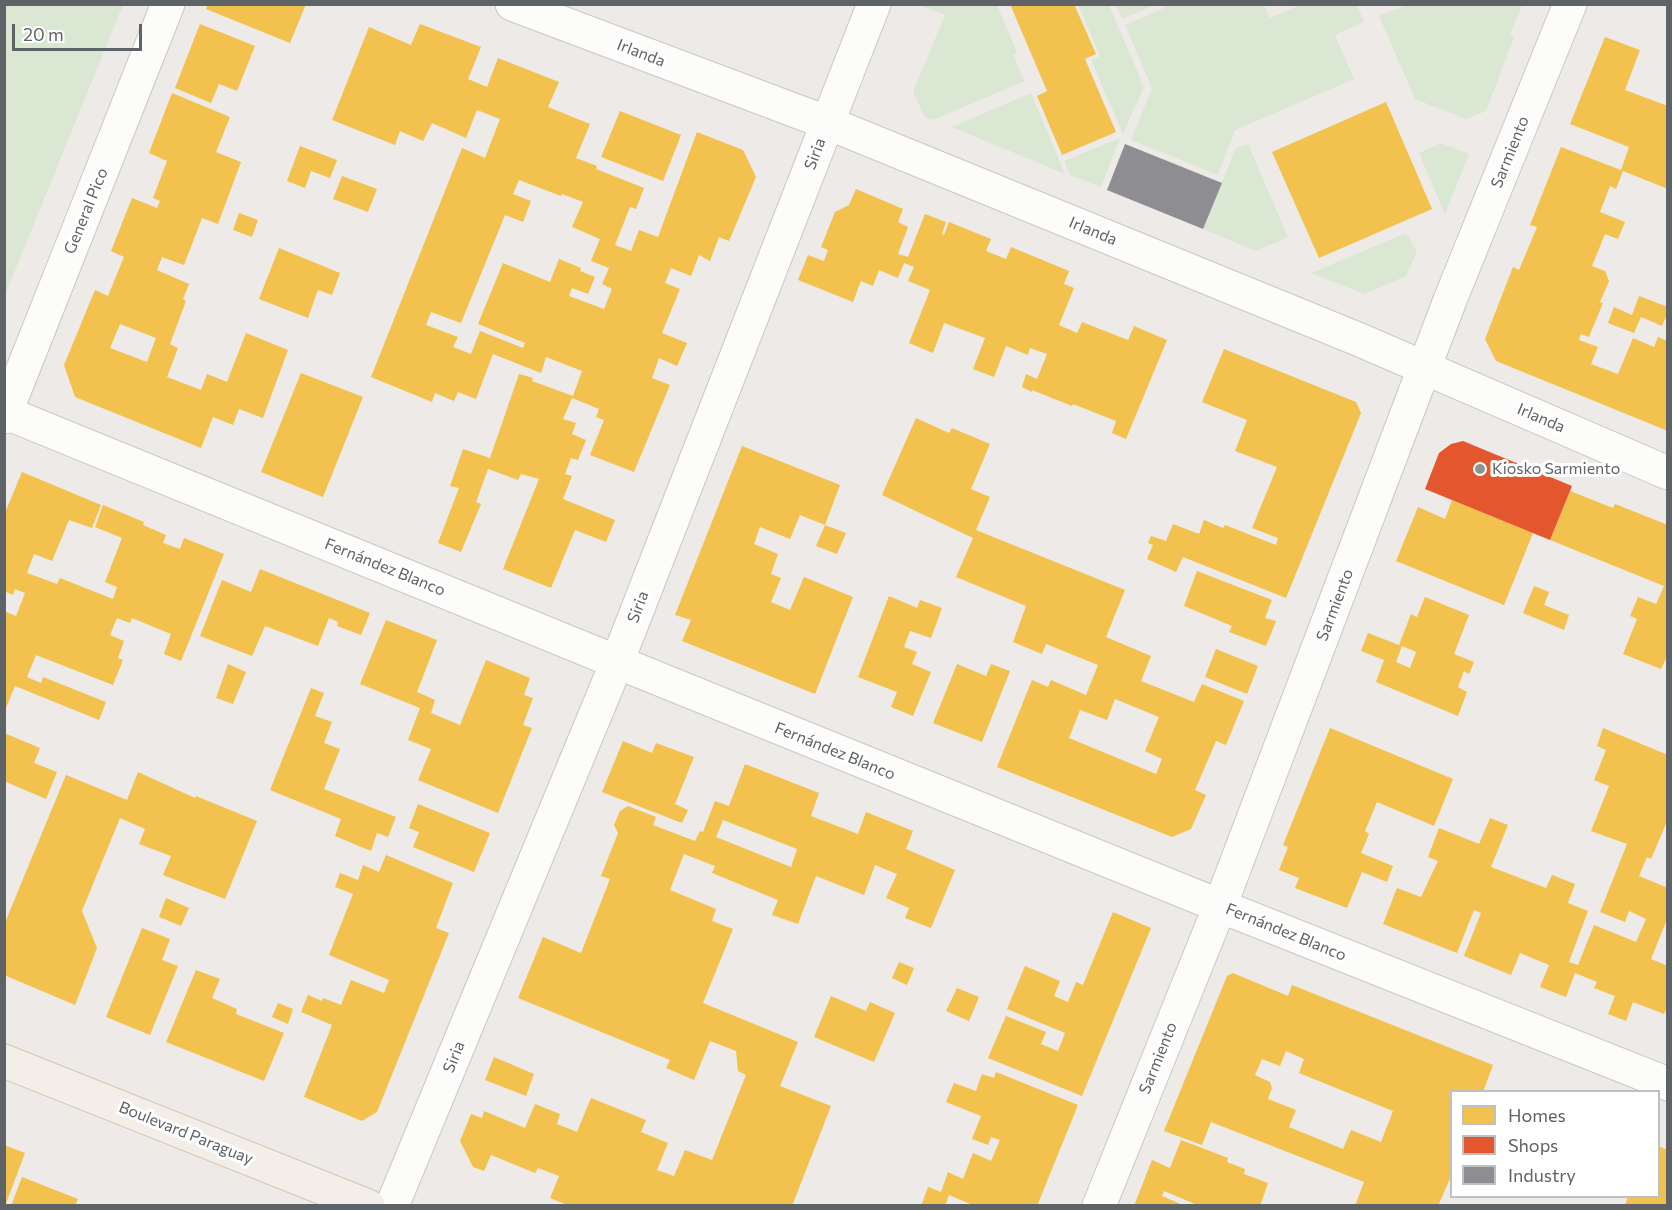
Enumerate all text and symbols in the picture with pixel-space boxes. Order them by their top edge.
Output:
scale bar [15,12,146,50]
text: 20 m [23,23,64,45]
street label: Irlanda [614,35,668,71]
street label: Sarmiento [1487,113,1533,191]
street label: Siria [800,135,830,173]
street label: General Pico [60,165,112,257]
street label: Irlanda [1066,213,1120,249]
street label: Irlanda [1514,399,1568,437]
place label: Kiosko Sarmiento [1492,459,1620,479]
marker: Kiosko Sarmiento [1473,462,1487,476]
street label: Fernández Blanco [322,534,448,600]
street label: Sarmiento [1312,566,1358,644]
street label: Siria [623,588,653,626]
street label: Fernández Blanco [772,718,898,784]
street label: Fernández Blanco [1223,899,1349,965]
street label: Sarmiento [1135,1019,1181,1097]
street label: Siria [439,1038,469,1076]
legend [1450,1090,1660,1198]
street label: Boulevard Paraguay [116,1097,256,1169]
text: Homes [1508,1104,1566,1126]
text: Shops [1508,1134,1558,1156]
text: Industry [1508,1164,1576,1186]

